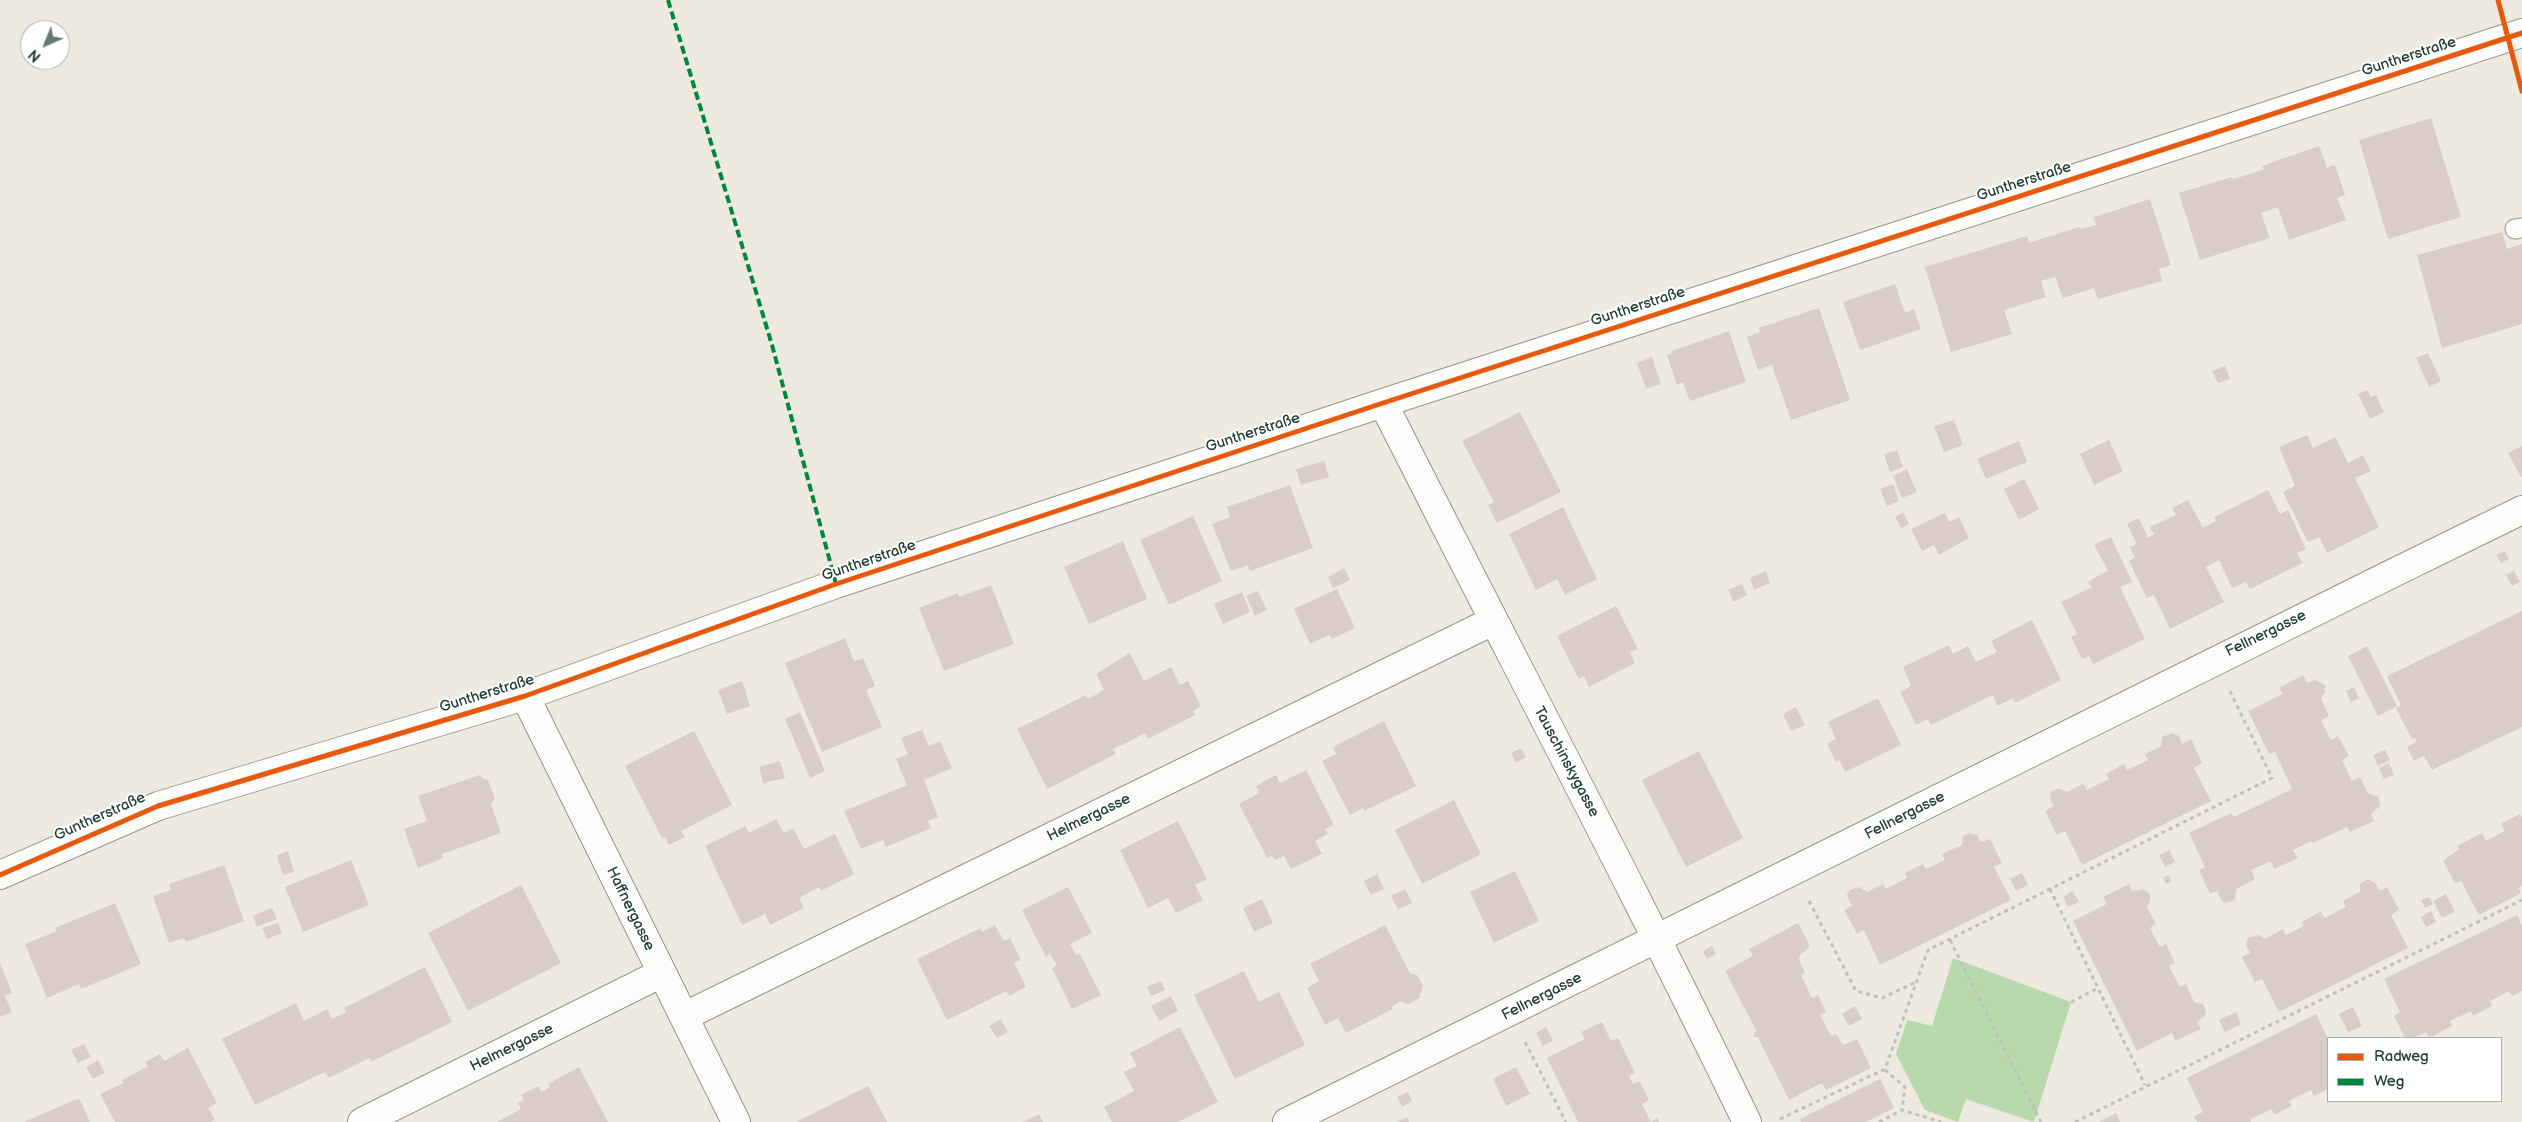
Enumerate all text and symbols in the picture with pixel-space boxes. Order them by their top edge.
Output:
north arrow [20,20,70,70]
street label: Guntherstraße [2360,33,2458,81]
text: N [25,46,45,65]
street label: Guntherstraße [1975,158,2073,206]
street label: Guntherstraße [1589,283,1687,331]
street label: Guntherstraße [1204,409,1302,457]
street label: Guntherstraße [820,537,918,585]
street label: Fellnergasse [2223,607,2309,661]
street label: Guntherstraße [437,671,537,717]
street label: Tauschinskygasse [1529,704,1603,820]
street label: Fellnergasse [1862,788,1948,844]
street label: Guntherstraße [51,789,149,845]
street label: Helmergasse [1044,790,1134,846]
street label: Haffnergasse [602,864,658,954]
street label: Fellnergasse [1499,969,1585,1025]
street label: Helmergasse [467,1020,557,1076]
legend [2327,1037,2502,1102]
text: Radweg [2374,1047,2429,1066]
text: Weg [2374,1072,2404,1091]

